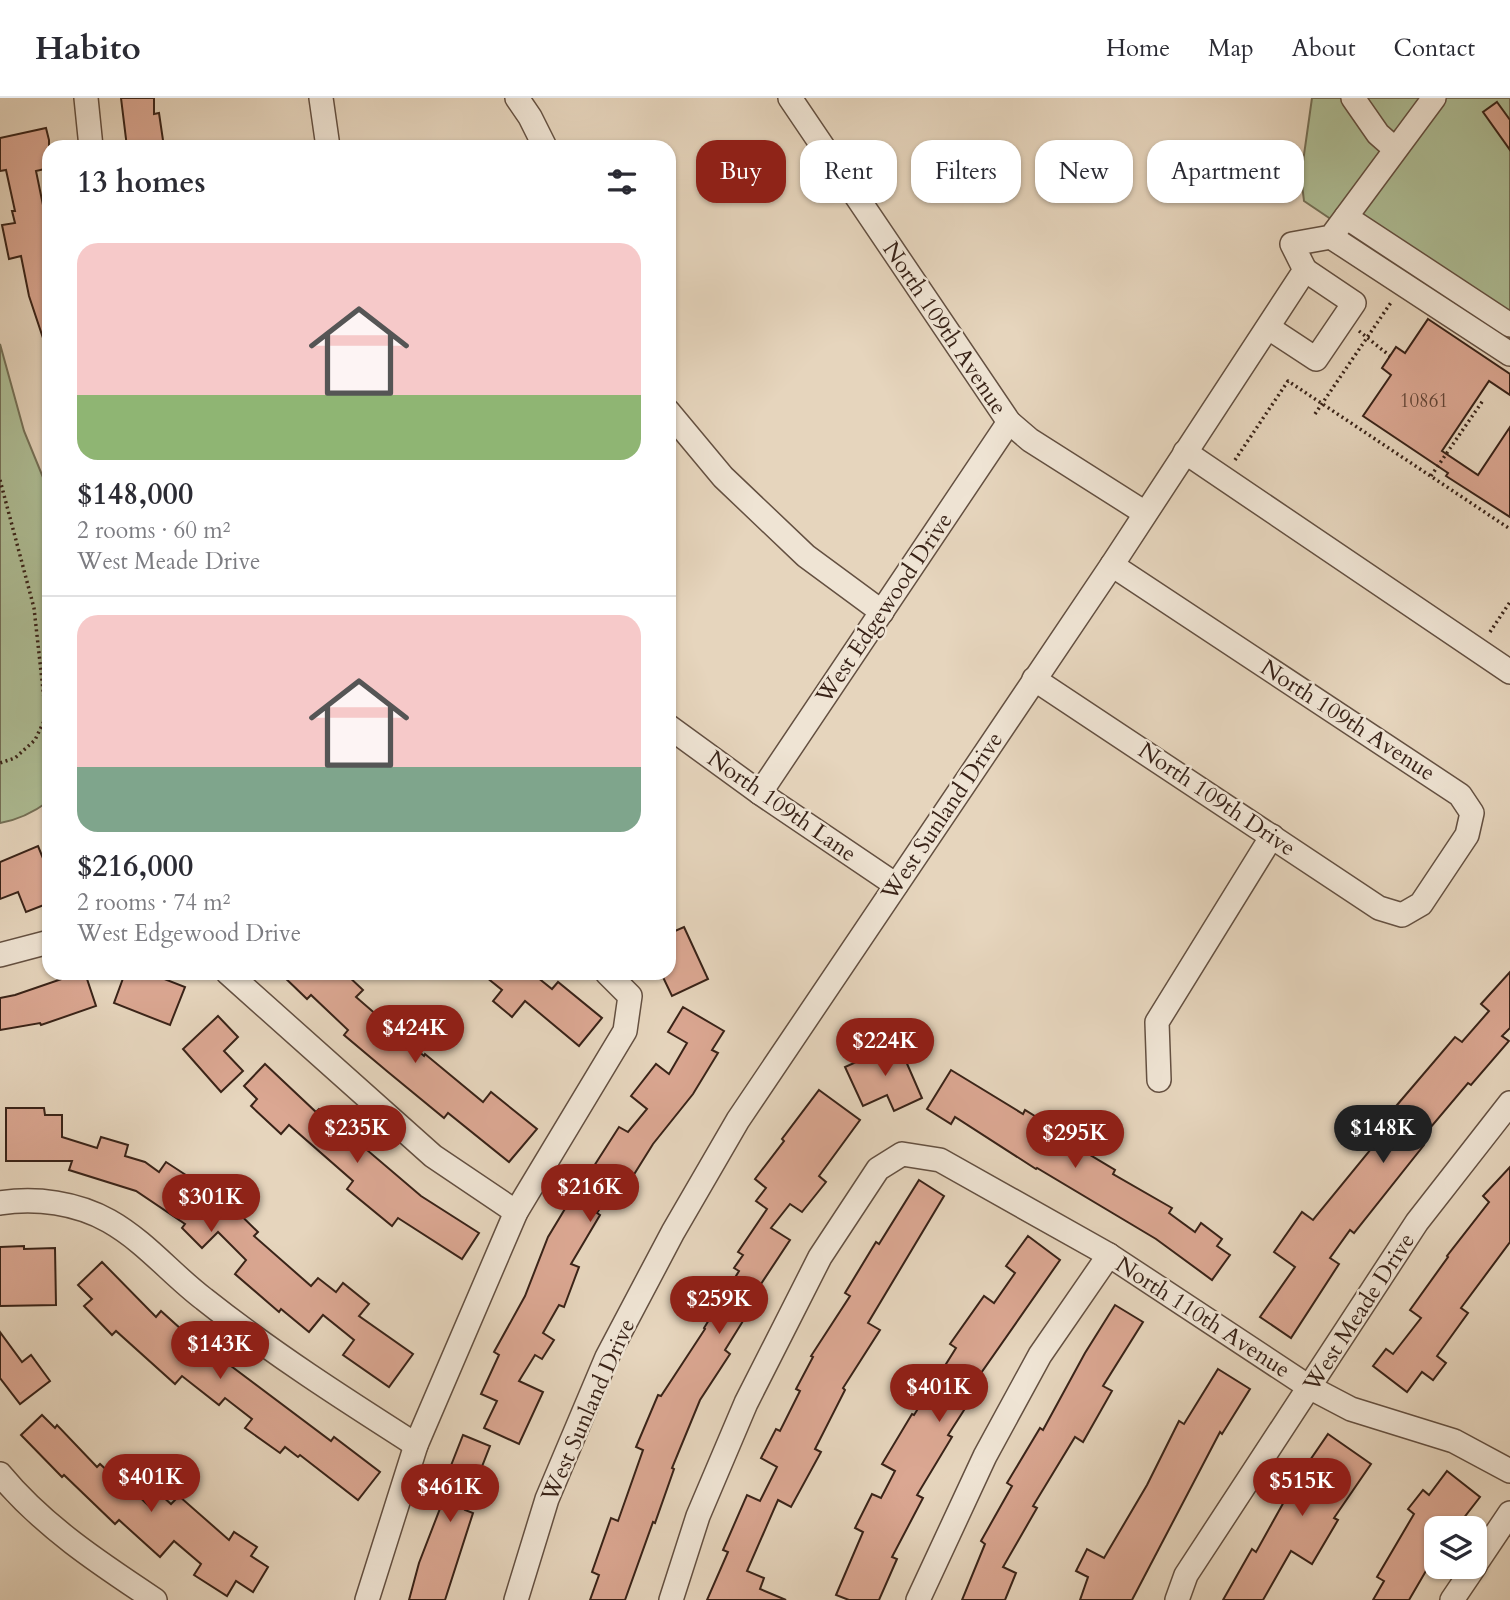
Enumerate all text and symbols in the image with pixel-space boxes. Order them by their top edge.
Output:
text: Habito [35,26,141,71]
text: Home [1106,32,1170,65]
text: Map [1208,32,1254,65]
text: About [1292,32,1356,65]
text: Contact [1394,32,1475,65]
chip: Buy [696,140,786,203]
chip: Rent [800,140,897,203]
chip: Filters [911,140,1021,203]
chip: New [1035,140,1133,203]
chip: Apartment [1147,140,1304,203]
text: 13 homes [77,162,206,203]
icon: filters [603,163,641,201]
street label: North 109th Avenue [876,235,1014,421]
icon: home [296,288,422,414]
house number: 10861 [1400,388,1448,414]
text: $148,000 [77,474,193,515]
street label: West Edgewood Drive [808,506,960,710]
text: 2 rooms · 60 m² [77,515,230,546]
text: West Meade Drive [77,546,261,577]
street label: North 109th Avenue [1255,652,1441,788]
icon: home [296,660,422,786]
street label: West Sunland Drive [873,726,1010,907]
street label: North 109th Drive [1132,735,1302,863]
street label: North 109th Lane [701,743,863,869]
text: $216,000 [77,846,193,887]
text: 2 rooms · 74 m² [77,887,230,918]
text: West Edgewood Drive [77,918,301,949]
pin: $424K [366,1006,464,1065]
text: $424K [382,1012,448,1043]
pin: $224K [836,1018,934,1078]
text: $224K [852,1025,918,1056]
pin: $235K [308,1105,406,1165]
pin: $148K [1334,1105,1432,1165]
pin: $295K [1026,1110,1124,1170]
text: $235K [324,1112,390,1143]
text: $148K [1350,1112,1416,1143]
text: $295K [1042,1117,1108,1148]
pin: $216K [541,1164,639,1224]
text: $216K [557,1171,623,1202]
pin: $301K [162,1174,260,1234]
text: $301K [178,1181,244,1212]
street label: West Meade Drive [1295,1227,1422,1398]
street label: North 110th Avenue [1110,1249,1296,1385]
pin: $259K [670,1276,768,1336]
text: $259K [686,1283,752,1314]
street label: West Sunland Drive [533,1314,642,1507]
pin: $143K [171,1322,269,1381]
text: $143K [187,1328,253,1359]
pin: $401K [890,1364,988,1424]
text: $401K [906,1371,972,1402]
pin: $401K [102,1454,200,1514]
pin: $515K [1253,1458,1351,1518]
text: $401K [118,1461,184,1492]
pin: $461K [401,1464,499,1524]
text: $515K [1269,1465,1335,1496]
text: $461K [417,1471,483,1502]
map controls [1424,1516,1487,1579]
button: layers [1424,1516,1487,1579]

